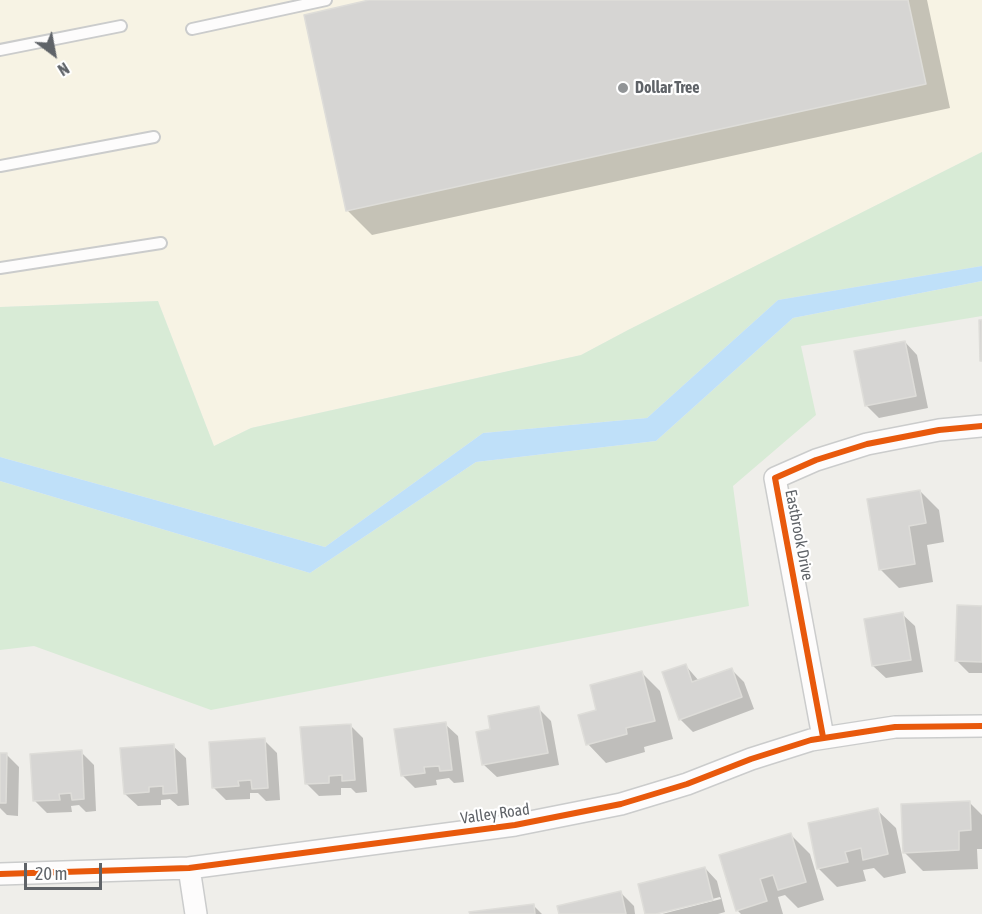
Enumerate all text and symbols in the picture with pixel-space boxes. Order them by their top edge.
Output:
north arrow [24,24,84,84]
text: N [55,59,72,79]
place label: Dollar Tree [635,78,700,98]
marker: Dollar Tree [616,81,630,95]
street label: Eastbrook Drive [781,488,817,582]
street label: Valley Road [459,800,531,828]
scale bar [27,851,105,889]
text: 20 m [35,863,67,884]

